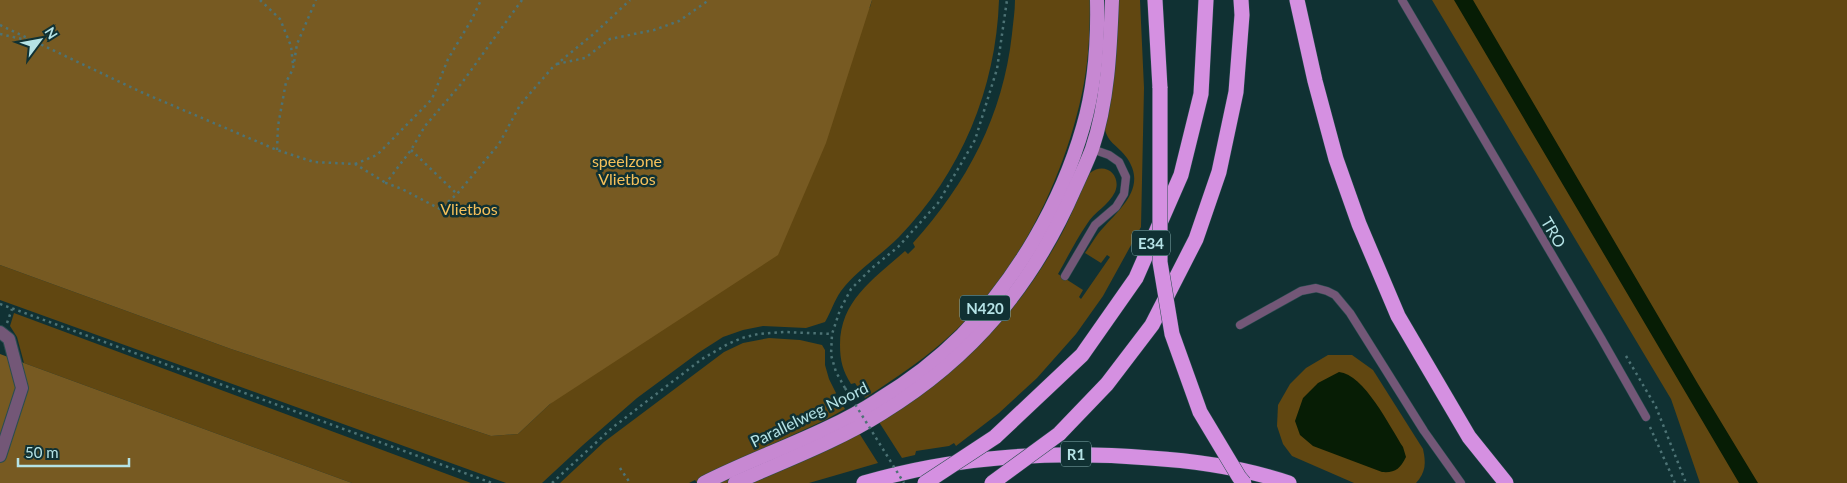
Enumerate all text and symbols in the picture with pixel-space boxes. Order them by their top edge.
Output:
north arrow [15,15,65,65]
text: N [41,24,62,42]
park label: speelzone Vlietbos [592,151,662,188]
park label: Vlietbos [440,199,498,218]
street label: TRO [1538,213,1571,251]
road number: E34 [1132,230,1170,256]
road number: N420 [960,296,1010,320]
street label: Parallelweg Noord [747,377,871,451]
scale bar [18,436,129,468]
road number: R1 [1061,442,1091,466]
text: 50 m [25,443,59,461]

